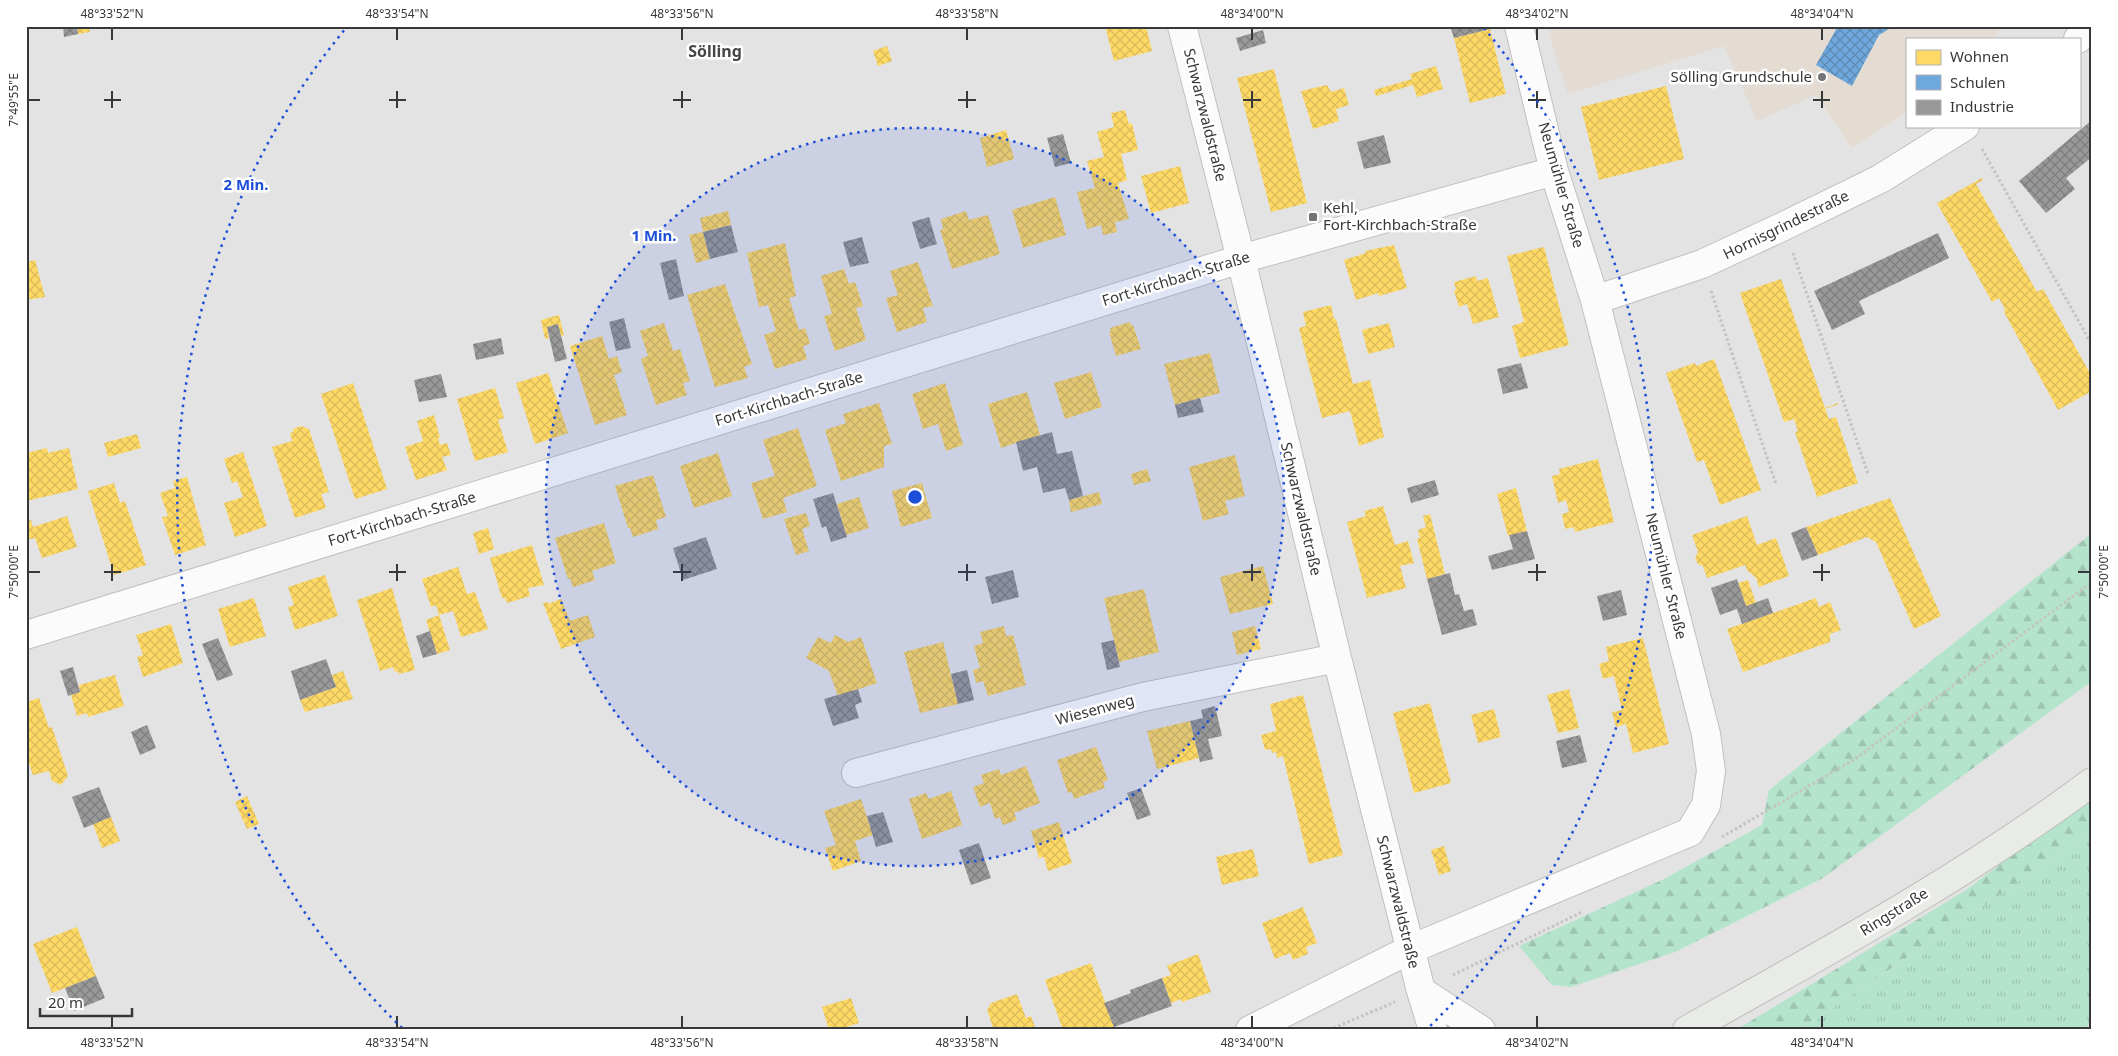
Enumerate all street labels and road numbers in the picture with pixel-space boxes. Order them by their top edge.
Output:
street label: Schwarzwaldstraße [1180,46,1232,183]
street label: Neumühler Straße [1534,119,1589,250]
street label: Hornisgrindestraße [1719,185,1852,263]
street label: Fort-Kirchbach-Straße [1099,246,1252,310]
street label: Fort-Kirchbach-Straße [712,366,865,430]
street label: Schwarzwaldstraße [1277,440,1327,577]
street label: Fort-Kirchbach-Straße [325,486,478,550]
street label: Neumühler Straße [1642,510,1692,641]
street label: Wiesenweg [1053,689,1136,729]
street label: Schwarzwaldstraße [1373,833,1425,970]
street label: Ringstraße [1856,882,1931,940]

